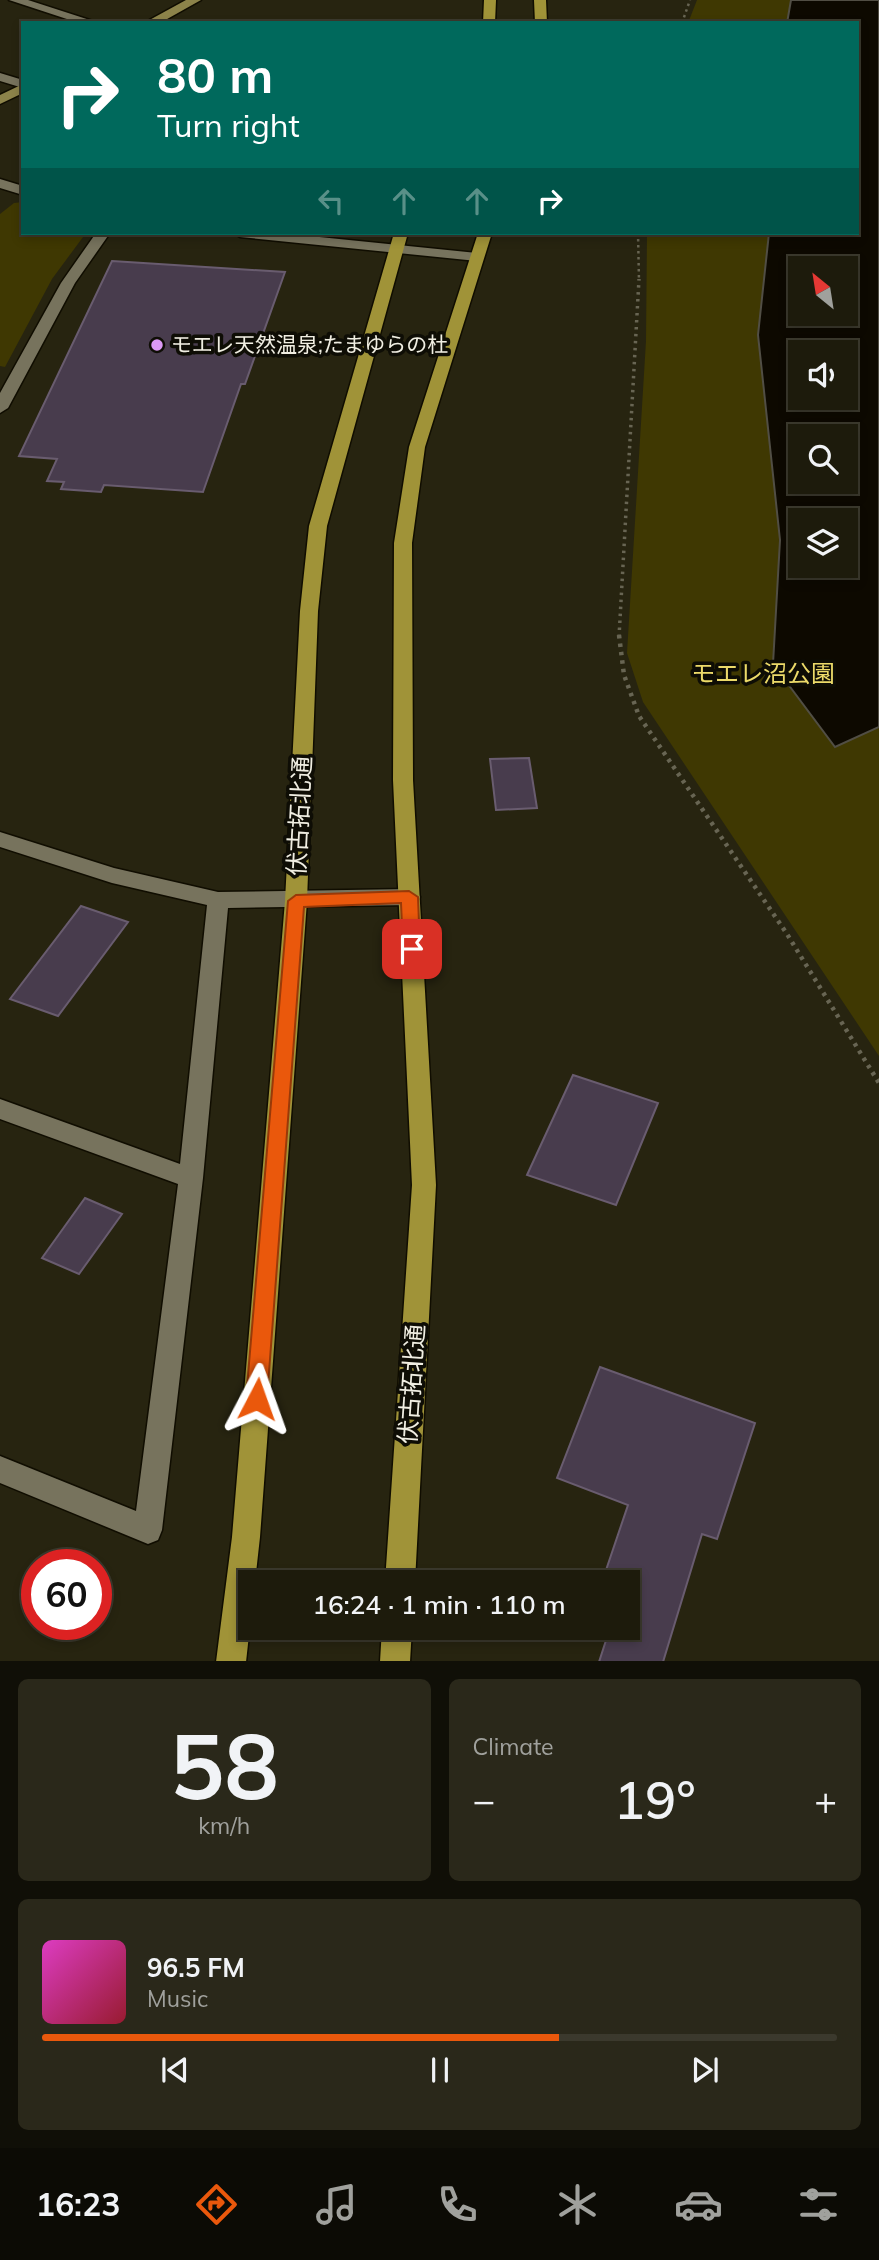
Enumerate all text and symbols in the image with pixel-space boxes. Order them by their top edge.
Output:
text: 80 m [157,44,273,105]
icon: right [42,49,133,140]
text: Turn right [157,105,300,145]
icon: left [312,182,350,220]
icon: ahead [385,182,423,220]
icon: ahead [458,182,496,220]
icon: right [531,182,569,220]
north arrow [788,256,858,326]
map controls [788,256,858,578]
place label: モエレ天然温泉;たまゆらの杜 [171,331,448,357]
marker: モエレ天然温泉;たまゆらの杜 [149,337,165,353]
button: sound [788,340,858,410]
button: search [788,424,858,494]
button: layers [788,508,858,578]
park label: モエレ沼公園 [691,658,835,688]
street label: 伏古拓北通 [281,755,317,877]
pin [382,919,442,979]
icon: arrive [393,930,431,968]
street label: 伏古拓北通 [392,1323,430,1445]
position arrow [220,1362,294,1436]
speed limit sign: 60 [21,1549,112,1640]
text: 16:24 · 1 min · 110 m [312,1588,566,1621]
text: 58 [170,1708,279,1822]
text: Climate [473,1732,554,1761]
text: 19° [614,1767,696,1832]
text: − [473,1776,495,1824]
text: + [814,1776,837,1824]
text: km/h [198,1811,250,1840]
text: 96.5 FM [147,1951,245,1984]
text: Music [147,1984,208,2013]
icon: previous [156,2051,194,2089]
icon: pause [421,2051,459,2089]
icon: next [686,2051,724,2089]
icon: directions [192,2180,241,2229]
icon: music [312,2180,361,2229]
icon: phone [433,2180,482,2229]
icon: climate [553,2180,602,2229]
icon: car [674,2180,723,2229]
icon: filters [794,2180,843,2229]
text: 16:23 [36,2184,120,2224]

